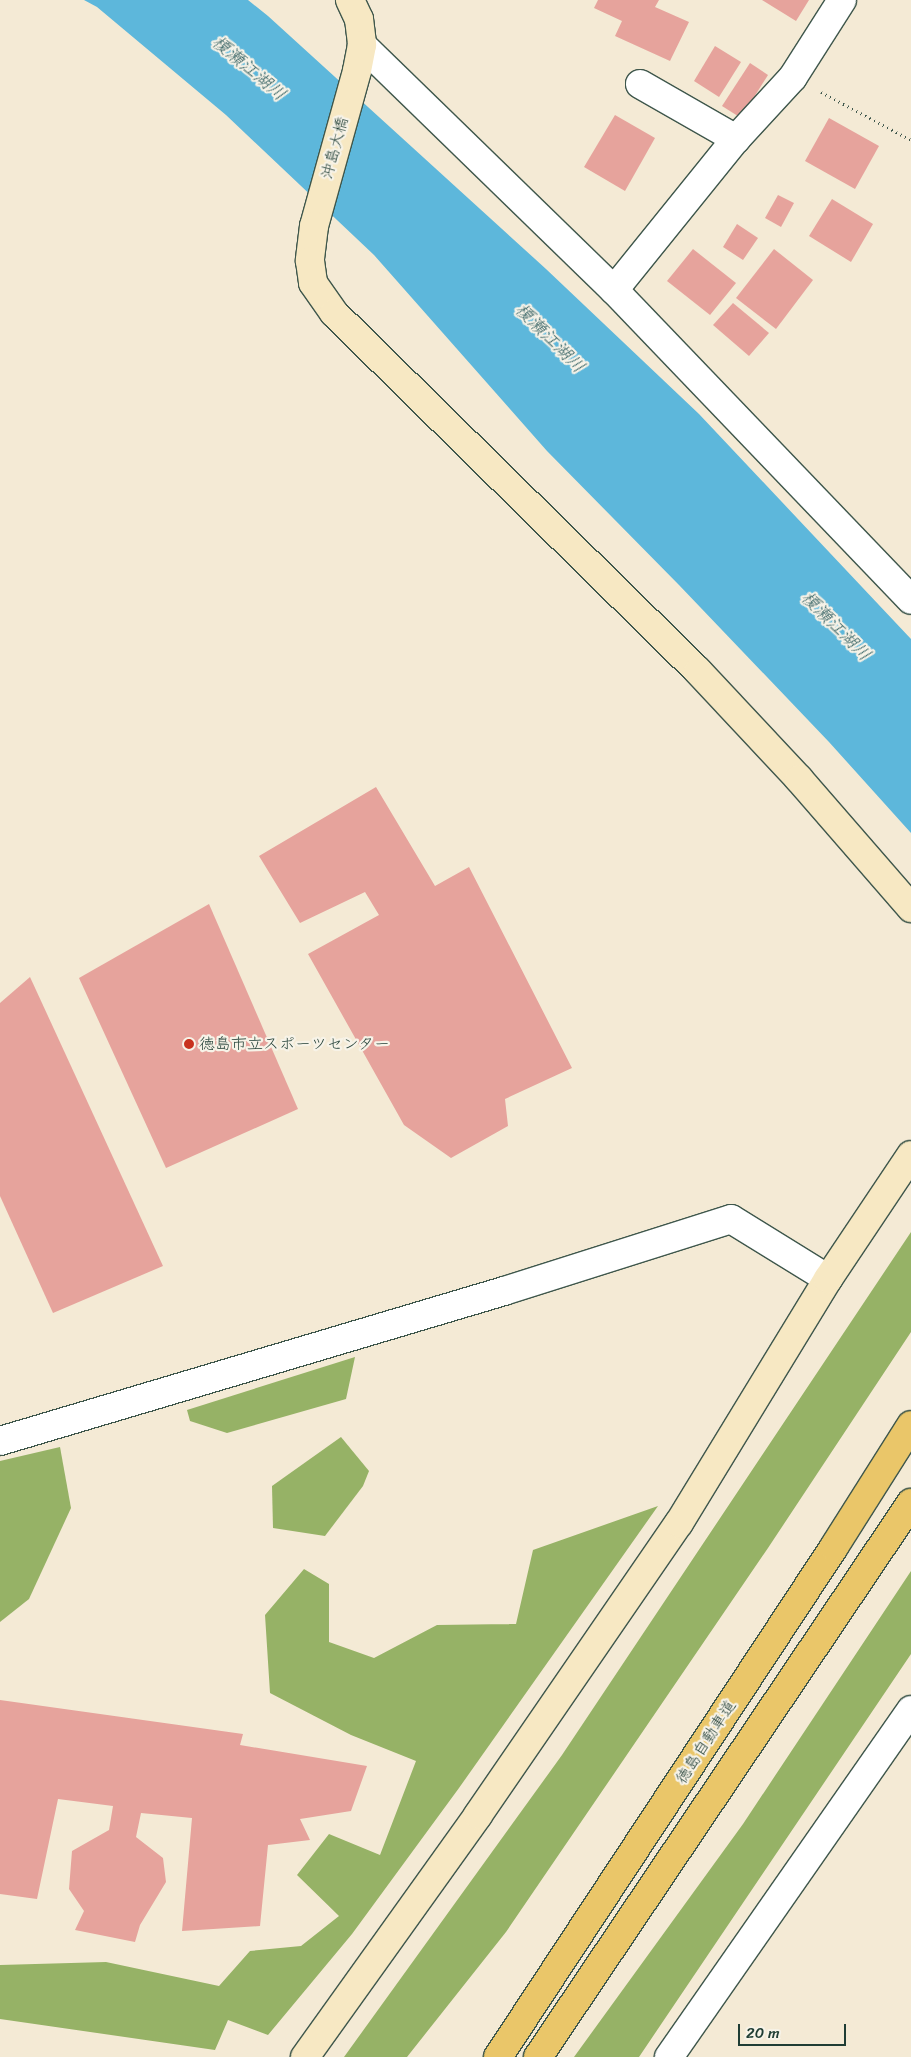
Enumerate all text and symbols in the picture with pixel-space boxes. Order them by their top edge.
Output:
water label: 榎瀬江湖川 [208,31,290,105]
street label: 沖島大橋 [317,115,353,181]
water label: 榎瀬江湖川 [511,299,589,377]
water label: 榎瀬江湖川 [797,587,875,665]
place label: 徳島市立スポーツセンター [199,1034,391,1054]
marker: 徳島市立スポーツセンター [183,1038,195,1050]
street label: 徳島自動車道 [672,1697,740,1787]
scale bar [741,2014,848,2046]
text: 20 m [746,2020,780,2046]

